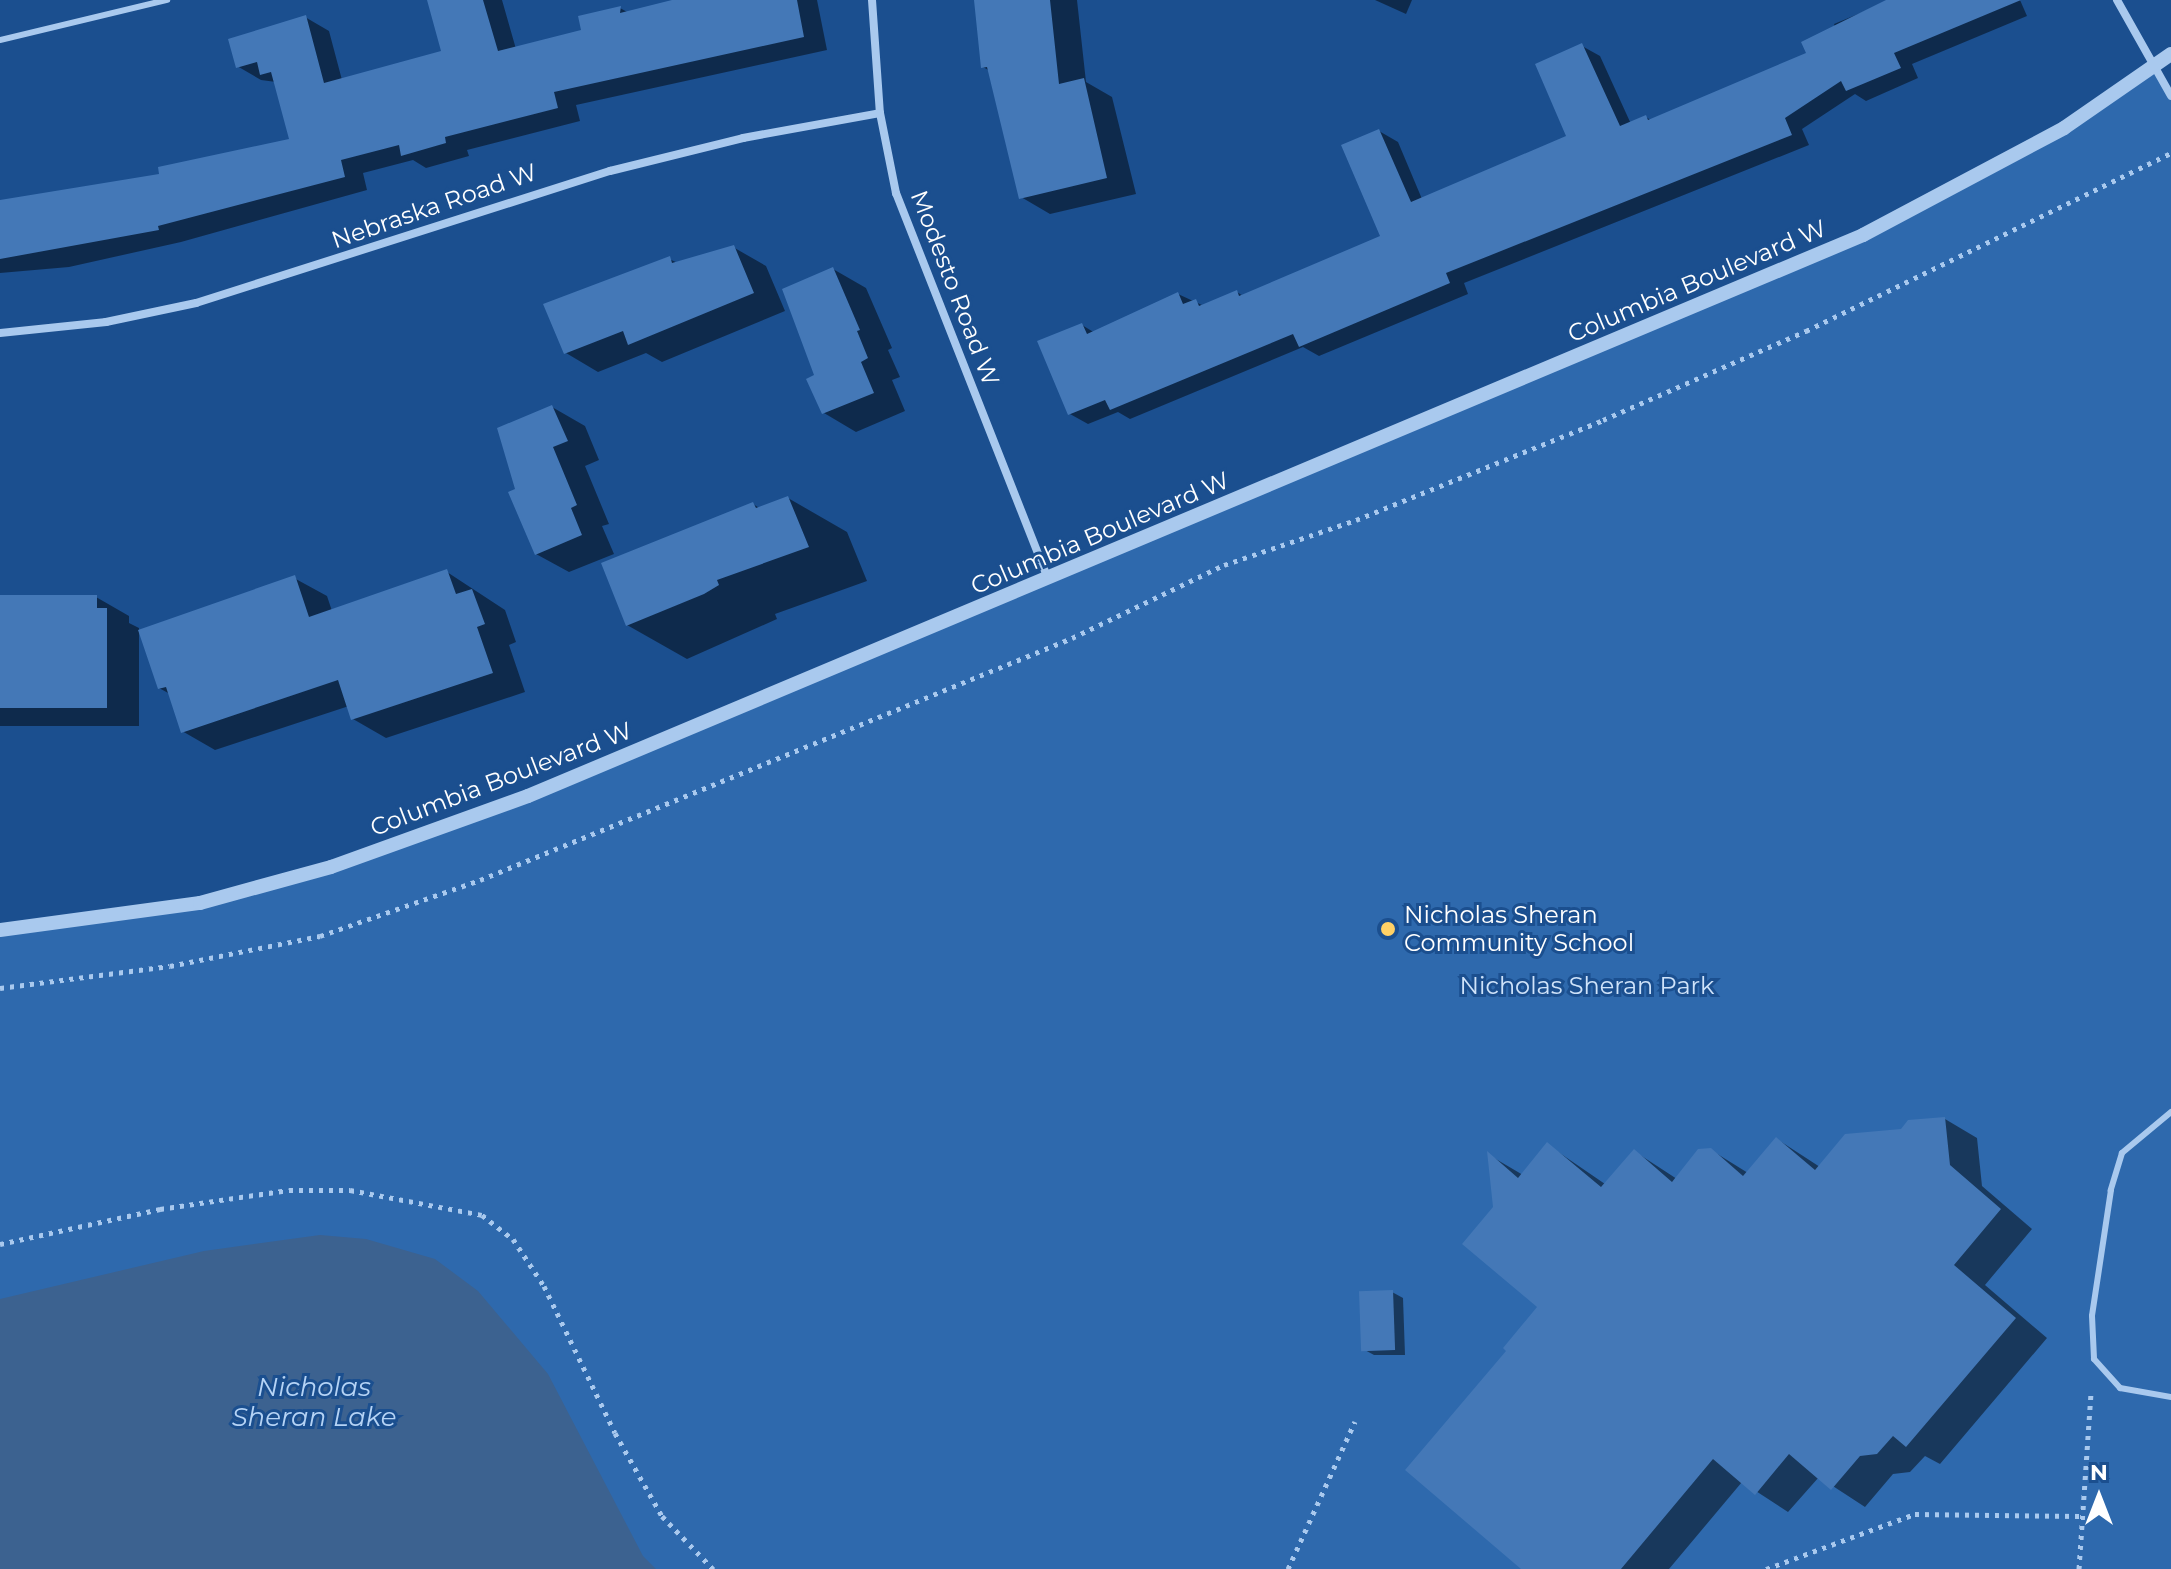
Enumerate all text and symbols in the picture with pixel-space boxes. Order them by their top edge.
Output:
street label: Nebraska Road W [328,157,540,255]
street label: Modesto Road W [905,186,1005,390]
street label: Columbia Boulevard W [1563,213,1831,349]
street label: Columbia Boulevard W [966,465,1234,601]
street label: Columbia Boulevard W [366,716,636,842]
place label: Nicholas Sheran Community School [1404,901,1634,957]
marker: Nicholas Sheran Community School [1379,920,1397,938]
park label: Nicholas Sheran Park [1460,972,1714,1000]
water label: Nicholas Sheran Lake [232,1372,396,1434]
north arrow [2059,1457,2139,1537]
text: N [2090,1459,2108,1486]

